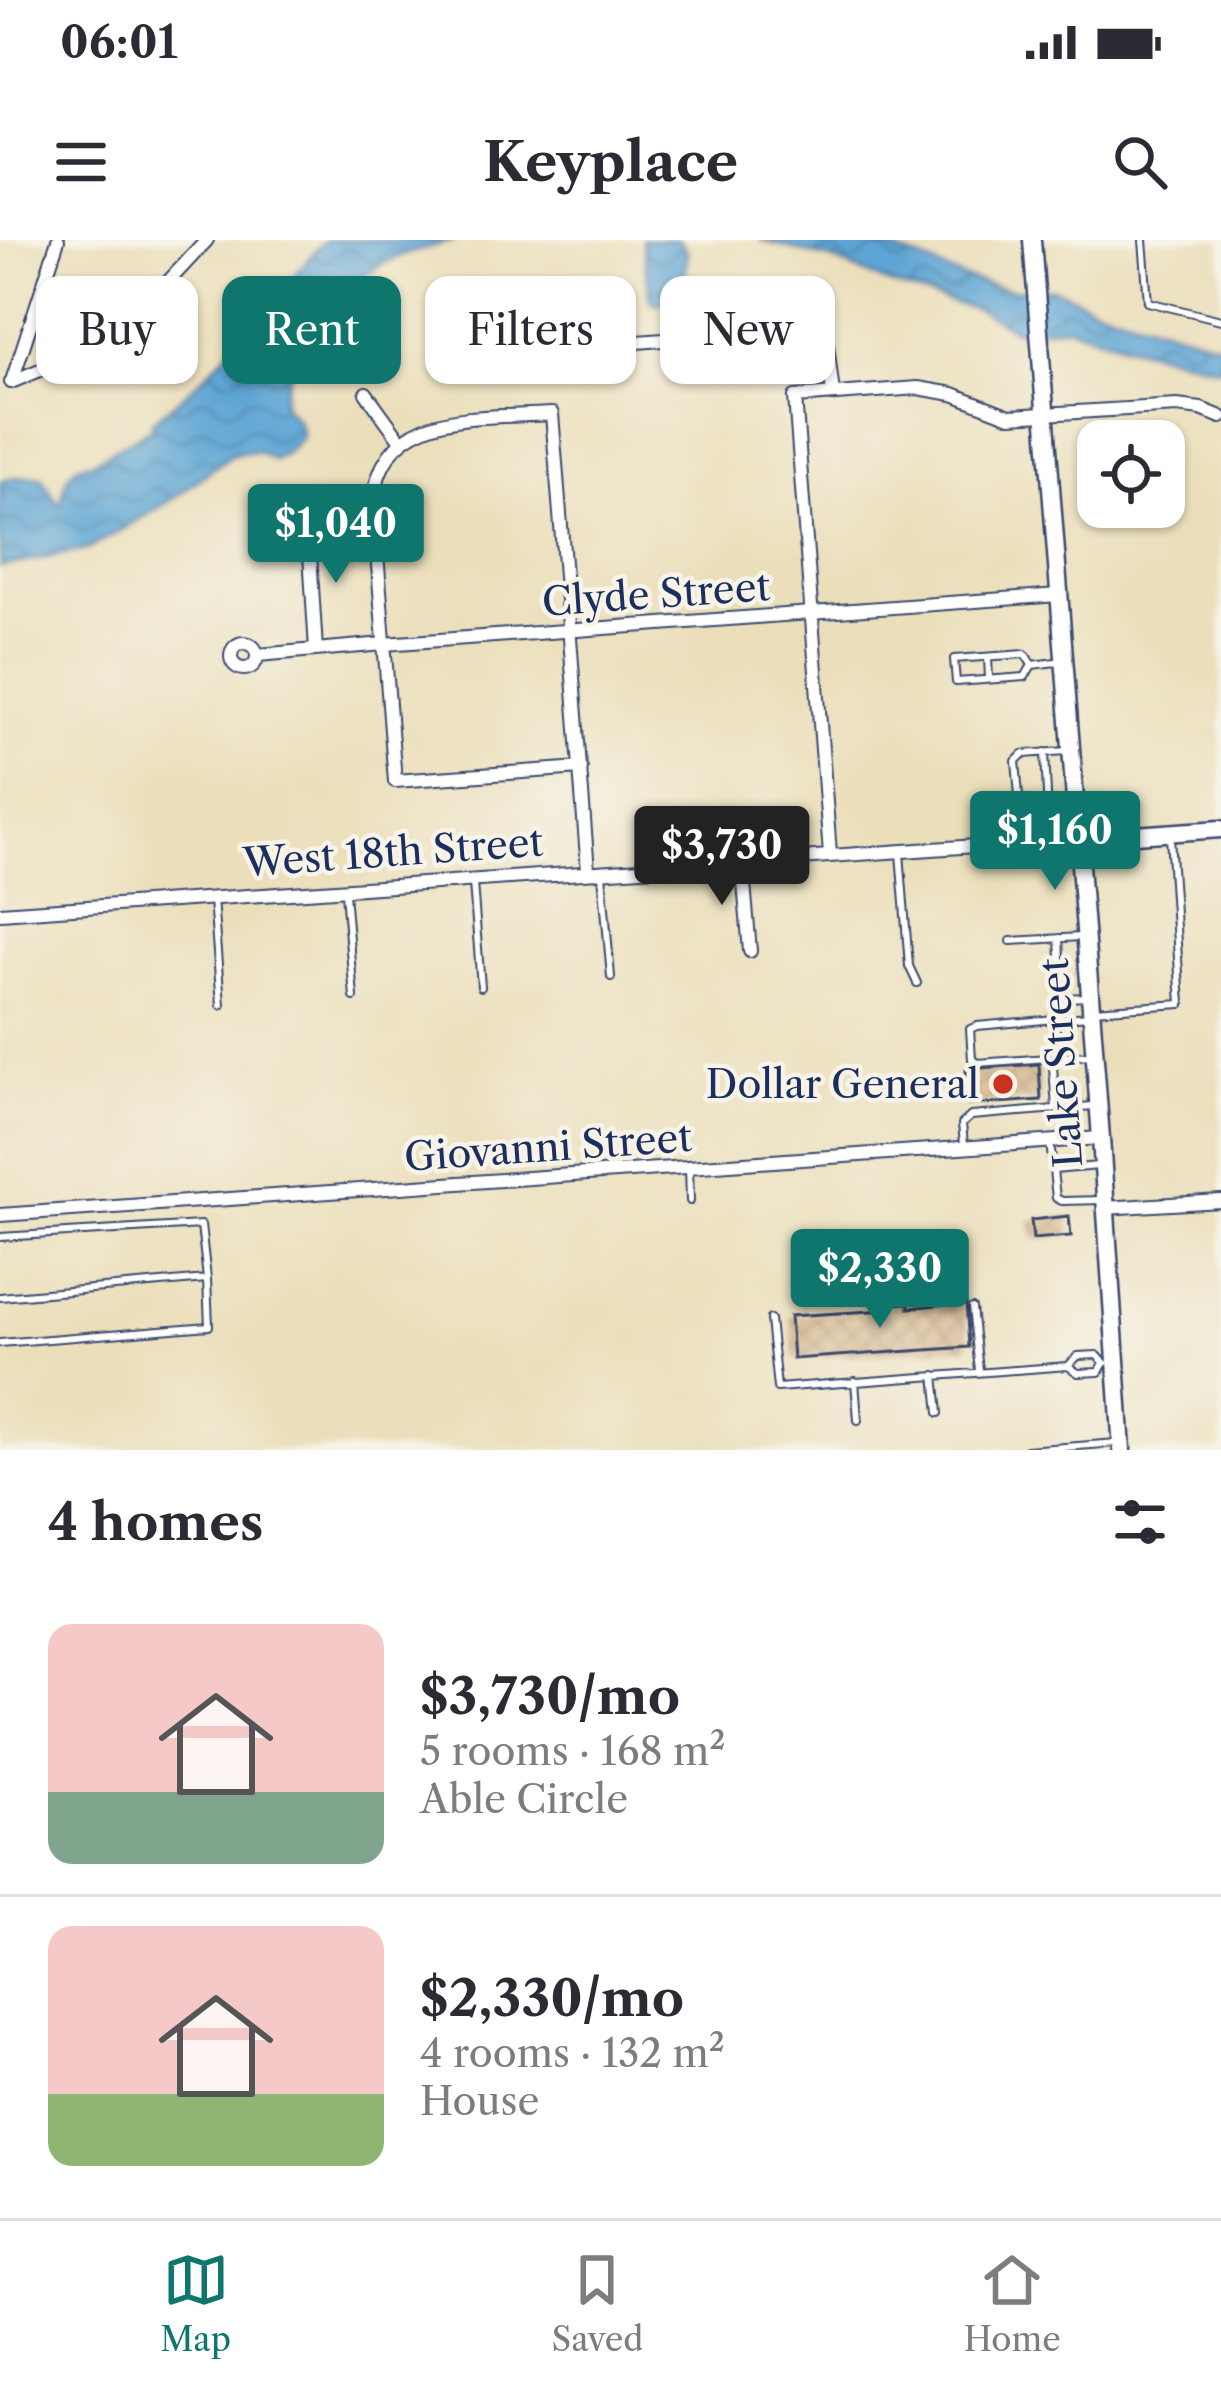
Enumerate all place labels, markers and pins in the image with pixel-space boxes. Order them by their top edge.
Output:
pin: $1,040 [238,484,434,586]
pin: $1,160 [957,791,1153,893]
pin: $3,730 [624,806,820,908]
place label: Dollar General [706,1060,979,1108]
marker: Dollar General [990,1071,1016,1097]
pin: $2,330 [782,1229,978,1331]

